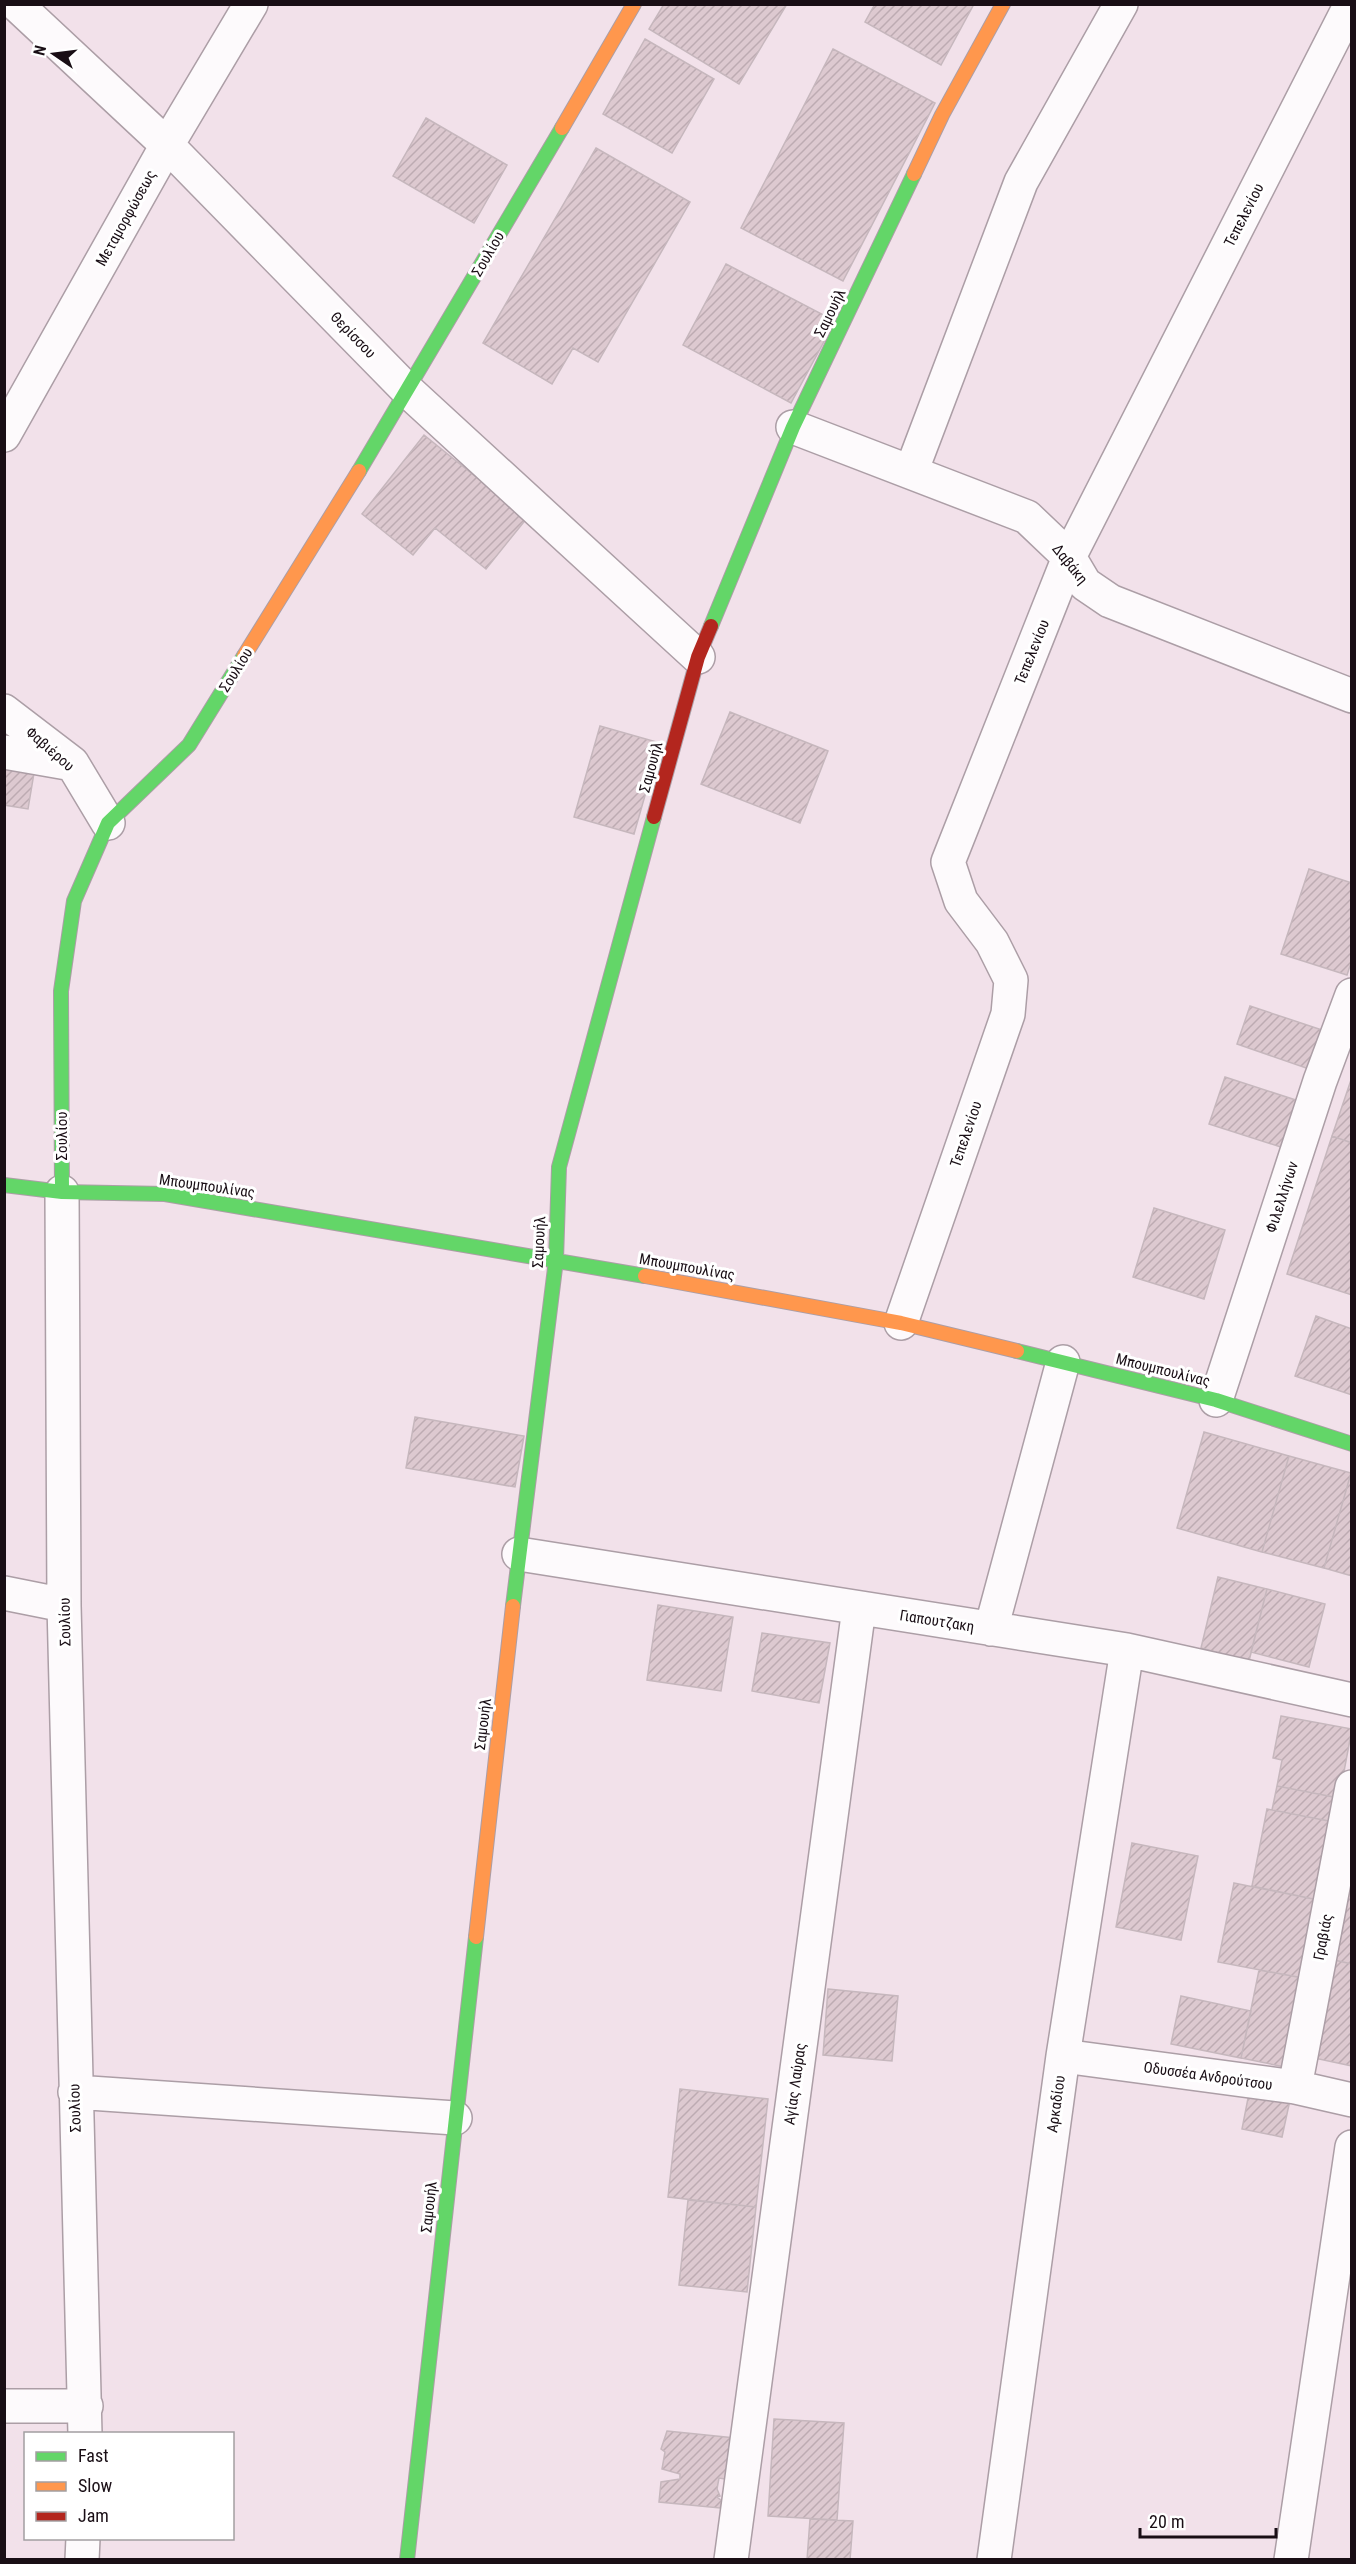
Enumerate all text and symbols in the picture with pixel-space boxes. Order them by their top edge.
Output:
north arrow [24,24,84,84]
text: N [30,43,50,58]
street label: Μεταμορφώσεως [92,167,160,269]
street label: Τεπελενίου [1220,180,1268,250]
street label: Σουλίου [468,228,508,280]
street label: Σαμουήλ [811,286,849,340]
street label: Θερίσσου [327,308,379,362]
street label: Δαβάκη [1048,540,1092,588]
street label: Τεπελενίου [1011,617,1053,687]
street label: Σουλίου [215,645,257,695]
street label: Φαβιέρου [22,723,78,775]
street label: Σαμουήλ [636,740,666,794]
street label: Τεπελενίου [946,1099,986,1169]
street label: Σουλίου [53,1112,71,1160]
street label: Φιλελλήνων [1262,1159,1302,1235]
street label: Μπουμπουλίνας [158,1170,256,1202]
street label: Σαμουήλ [529,1216,549,1268]
street label: Μπουμπουλίνας [638,1250,736,1284]
street label: Μπουμπουλίνας [1114,1350,1212,1390]
street label: Σουλίου [56,1597,74,1647]
street label: Γιαπουτζακη [898,1606,976,1636]
street label: Σαμουήλ [471,1697,495,1751]
street label: Γραβιάς [1310,1912,1336,1962]
street label: Αγίας Λαύρας [780,2042,810,2126]
street label: Οδυσσέα Ανδρούτσου [1142,2058,1274,2094]
street label: Αρκαδίου [1043,2074,1069,2134]
street label: Σουλίου [65,2083,85,2133]
street label: Σαμουήλ [417,2180,441,2234]
legend [24,2432,234,2540]
text: Fast [78,2445,109,2466]
text: Slow [78,2475,113,2496]
scale bar [1140,2501,1276,2539]
text: Jam [78,2505,109,2526]
text: 20 m [1149,2511,1184,2532]

